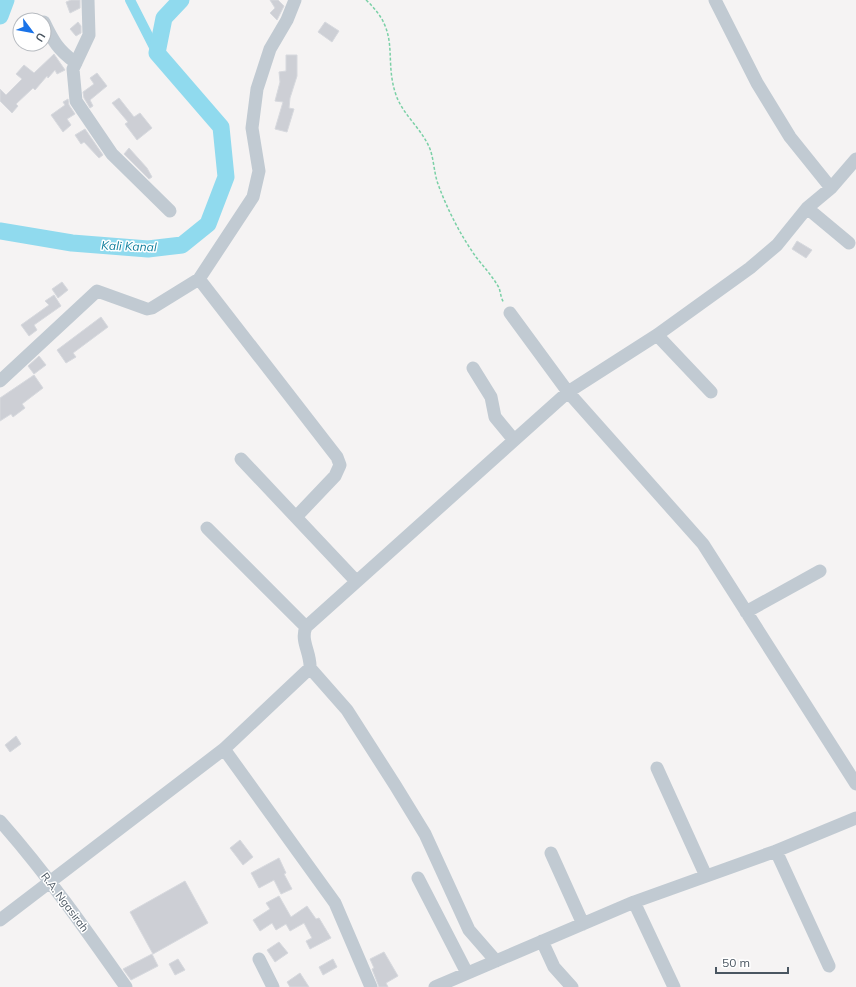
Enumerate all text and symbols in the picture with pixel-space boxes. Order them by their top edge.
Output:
north arrow [12,12,52,52]
text: U [32,30,49,44]
water label: Kali Kanal [101,238,157,254]
street label: R.A. Ngasirah [38,870,92,934]
scale bar [716,949,788,975]
text: 50 m [722,955,750,970]

